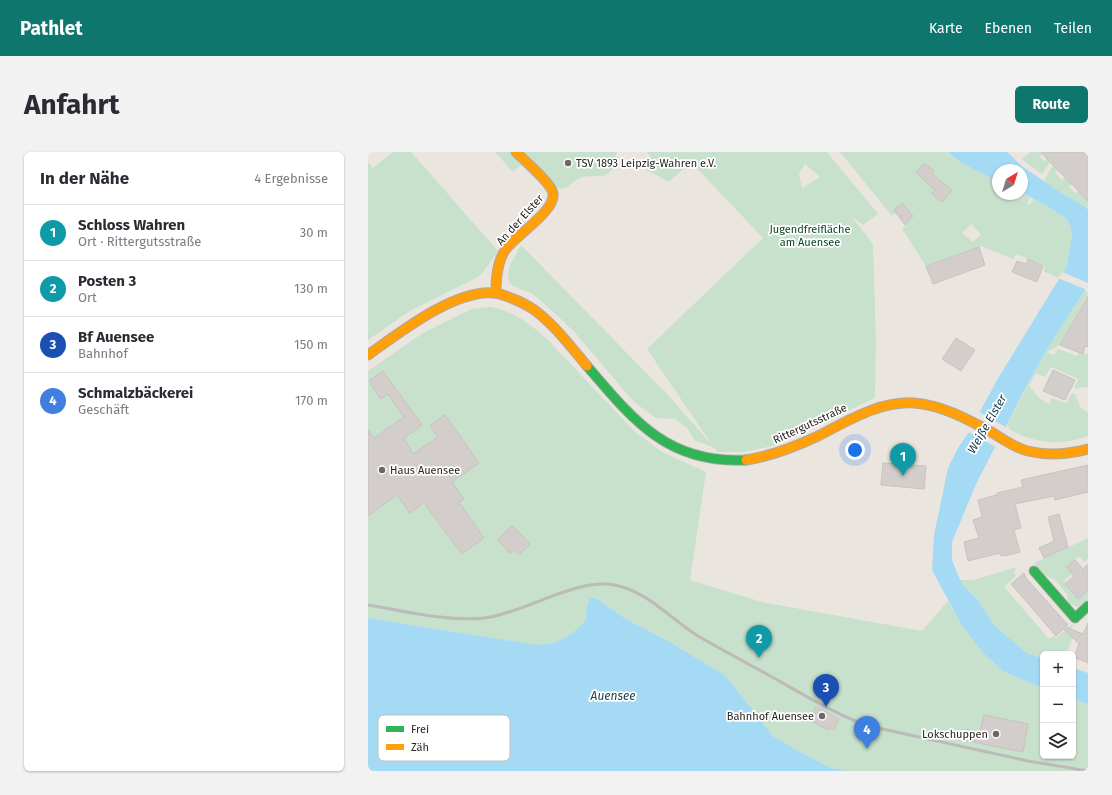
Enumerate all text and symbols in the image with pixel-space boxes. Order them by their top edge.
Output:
text: Pathlet [20,17,83,40]
text: Karte [929,20,963,37]
text: Ebenen [985,20,1032,37]
text: Teilen [1054,20,1092,37]
button: Route [1015,86,1088,123]
text: Anfahrt [24,88,120,121]
place label: TSV 1893 Leipzig-Wahren e.V. [576,157,717,170]
marker: TSV 1893 Leipzig-Wahren e.V. [563,158,573,168]
north arrow [992,164,1028,200]
text: In der Nähe [40,168,129,189]
text: 4 Ergebnisse [254,171,328,186]
street label: An der Elster [494,191,547,248]
text: Schloss Wahren [78,216,185,234]
park label: Jugendfreifläche am Auensee [769,223,851,249]
text: 1 [50,225,56,240]
text: 30 m [300,225,328,240]
text: Ort · Rittergutsstraße [78,234,201,249]
text: Posten 3 [78,272,136,290]
text: 2 [50,281,56,296]
text: 130 m [294,281,328,296]
text: Ort [78,290,97,305]
text: Bf Auensee [78,328,154,346]
text: 3 [50,337,56,352]
text: 150 m [294,337,328,352]
text: Bahnhof [78,346,128,361]
text: Schmalzbäckerei [78,384,193,402]
water label: Weiße Elster [965,392,1010,456]
text: 4 [49,393,57,408]
text: 170 m [295,393,328,408]
street label: Rittergutsstraße [771,401,849,447]
text: Geschäft [78,402,129,417]
your location [845,440,865,460]
pin: 1 [890,443,916,476]
place label: Haus Auensee [390,464,460,477]
marker: Haus Auensee [377,465,387,475]
pin: 2 [746,625,772,658]
map controls [1040,651,1076,759]
button: + [1040,651,1076,687]
pin: 3 [813,674,839,707]
button: − [1040,687,1076,723]
water label: Auensee [590,689,635,703]
place label: Bahnhof Auensee [727,710,814,723]
marker: Bahnhof Auensee [817,711,827,721]
legend [378,715,510,761]
pin: 4 [854,716,880,749]
text: Frei [411,723,429,736]
button: layers [1040,723,1076,759]
place label: Lokschuppen [922,728,988,741]
marker: Lokschuppen [991,729,1001,739]
text: Zäh [411,741,429,754]

